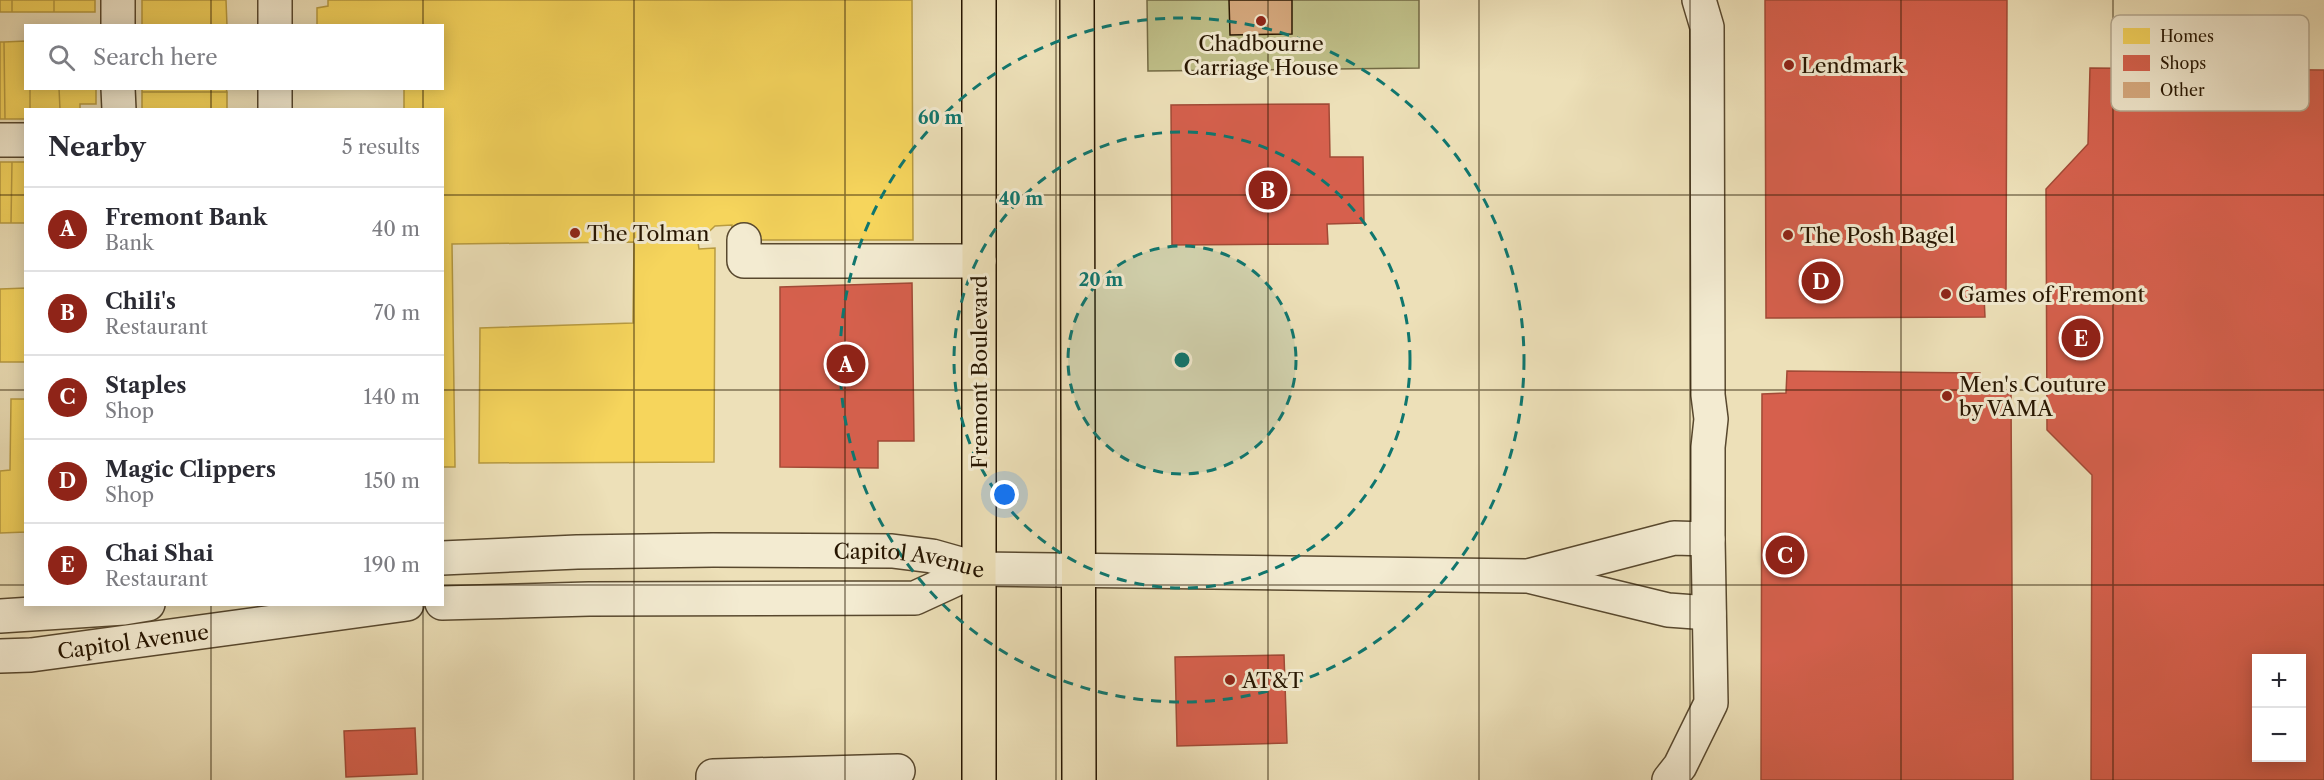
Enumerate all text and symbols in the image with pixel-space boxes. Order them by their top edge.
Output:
marker: Chadbourne Carriage House [1254,14,1268,28]
legend [2111,15,2309,111]
search box [24,24,444,90]
text: Homes [2160,26,2214,46]
place label: Chadbourne Carriage House [1184,31,1338,80]
icon: search [45,41,78,74]
text: Search here [93,44,218,71]
place label: Lendmark [1801,53,1905,78]
text: Shops [2160,53,2206,73]
marker: Lendmark [1782,58,1796,72]
text: Other [2160,80,2205,100]
text: 60 m [918,107,962,129]
text: Nearby [48,131,146,163]
text: 5 results [342,135,420,159]
pin: B [1248,168,1288,213]
text: 40 m [999,188,1043,210]
text: Fremont Bank [105,204,267,231]
text: A [60,217,75,241]
text: 40 m [372,217,420,241]
place label: The Tolman [587,221,709,246]
place label: The Posh Bagel [1800,223,1955,248]
marker: The Tolman [568,226,582,240]
marker: The Posh Bagel [1781,228,1795,242]
text: Bank [105,231,154,255]
pin: D [1802,258,1840,304]
text: 20 m [1079,269,1123,291]
street label: Fremont Boulevard [967,275,992,469]
place label: Games of Fremont [1958,282,2145,307]
marker: Games of Fremont [1939,287,1953,301]
text: Chili's [105,288,176,315]
text: B [60,301,75,325]
text: 70 m [374,301,420,325]
text: Restaurant [105,315,208,339]
pin: E [2062,316,2100,360]
pin: A [826,342,866,386]
centre of rings [1172,350,1192,370]
text: Staples [105,372,187,399]
place label: Men's Couture by VAMA [1959,372,2106,421]
text: C [59,385,76,409]
text: 140 m [363,385,420,409]
marker: Men's Couture by VAMA [1940,389,1954,403]
text: Shop [105,399,154,423]
text: Magic Clippers [105,456,276,483]
text: D [59,469,76,493]
text: 150 m [364,469,420,493]
your location [990,480,1019,509]
text: Shop [105,483,154,507]
pin: C [1766,532,1804,578]
street label: Capitol Avenue [833,538,984,582]
text: Chai Shai [105,540,214,567]
text: E [60,553,75,577]
text: 190 m [363,553,420,577]
text: Restaurant [105,567,208,591]
street label: Capitol Avenue [56,619,210,664]
map controls [2252,654,2306,762]
button: + [2252,654,2306,708]
place label: AT&T [1241,668,1304,693]
marker: AT&T [1223,673,1237,687]
button: − [2252,708,2306,762]

